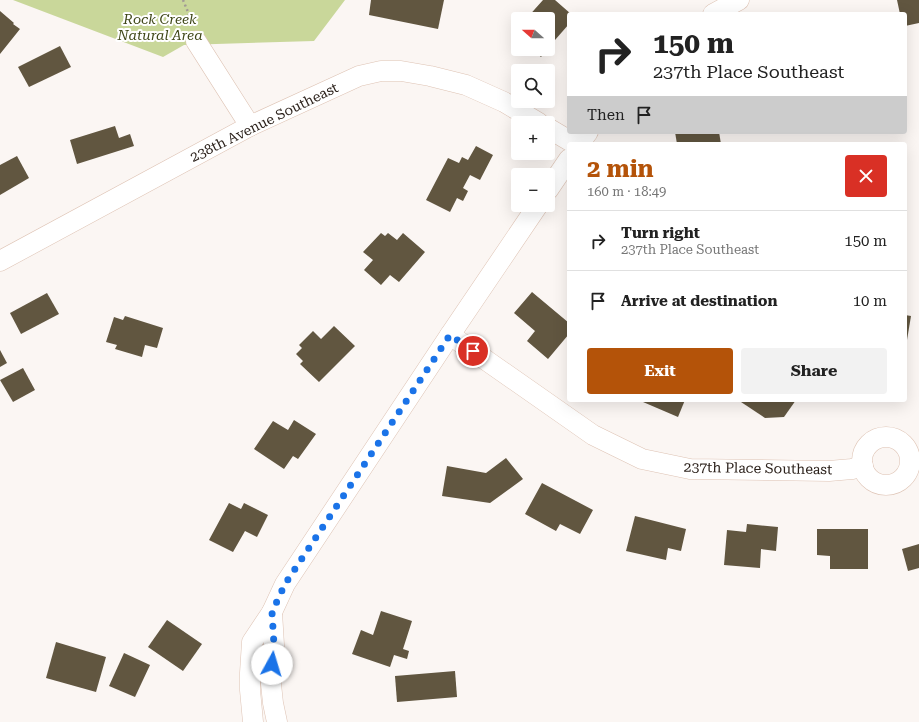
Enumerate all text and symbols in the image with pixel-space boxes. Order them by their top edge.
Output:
park label: Rock Creek Natural Area [116,11,203,43]
north arrow [511,12,555,56]
map controls [511,12,555,212]
text: 150 m [653,27,734,60]
icon: right [587,28,639,80]
text: 237th Place Southeast [653,61,844,82]
button: search [511,64,555,108]
street label: 238th Avenue Southeast [187,79,341,165]
icon: arrive [633,104,655,126]
text: Then [587,106,625,124]
button: + [511,116,555,160]
text: 2 min [587,155,654,183]
button: close [845,155,887,197]
button: − [511,168,555,212]
text: 160 m · 18:49 [587,184,666,199]
text: Turn right [621,224,700,242]
icon: right [587,230,609,252]
text: 150 m [844,232,887,250]
text: 237th Place Southeast [621,242,759,257]
icon: arrive [587,290,609,312]
text: Arrive at destination [621,292,777,310]
text: 10 m [853,292,887,310]
pin [456,334,490,368]
icon: arrive [462,340,484,362]
button: Exit [587,348,733,394]
button: Share [741,348,887,394]
street label: 237th Place Southeast [684,459,832,477]
position arrow [251,643,293,685]

